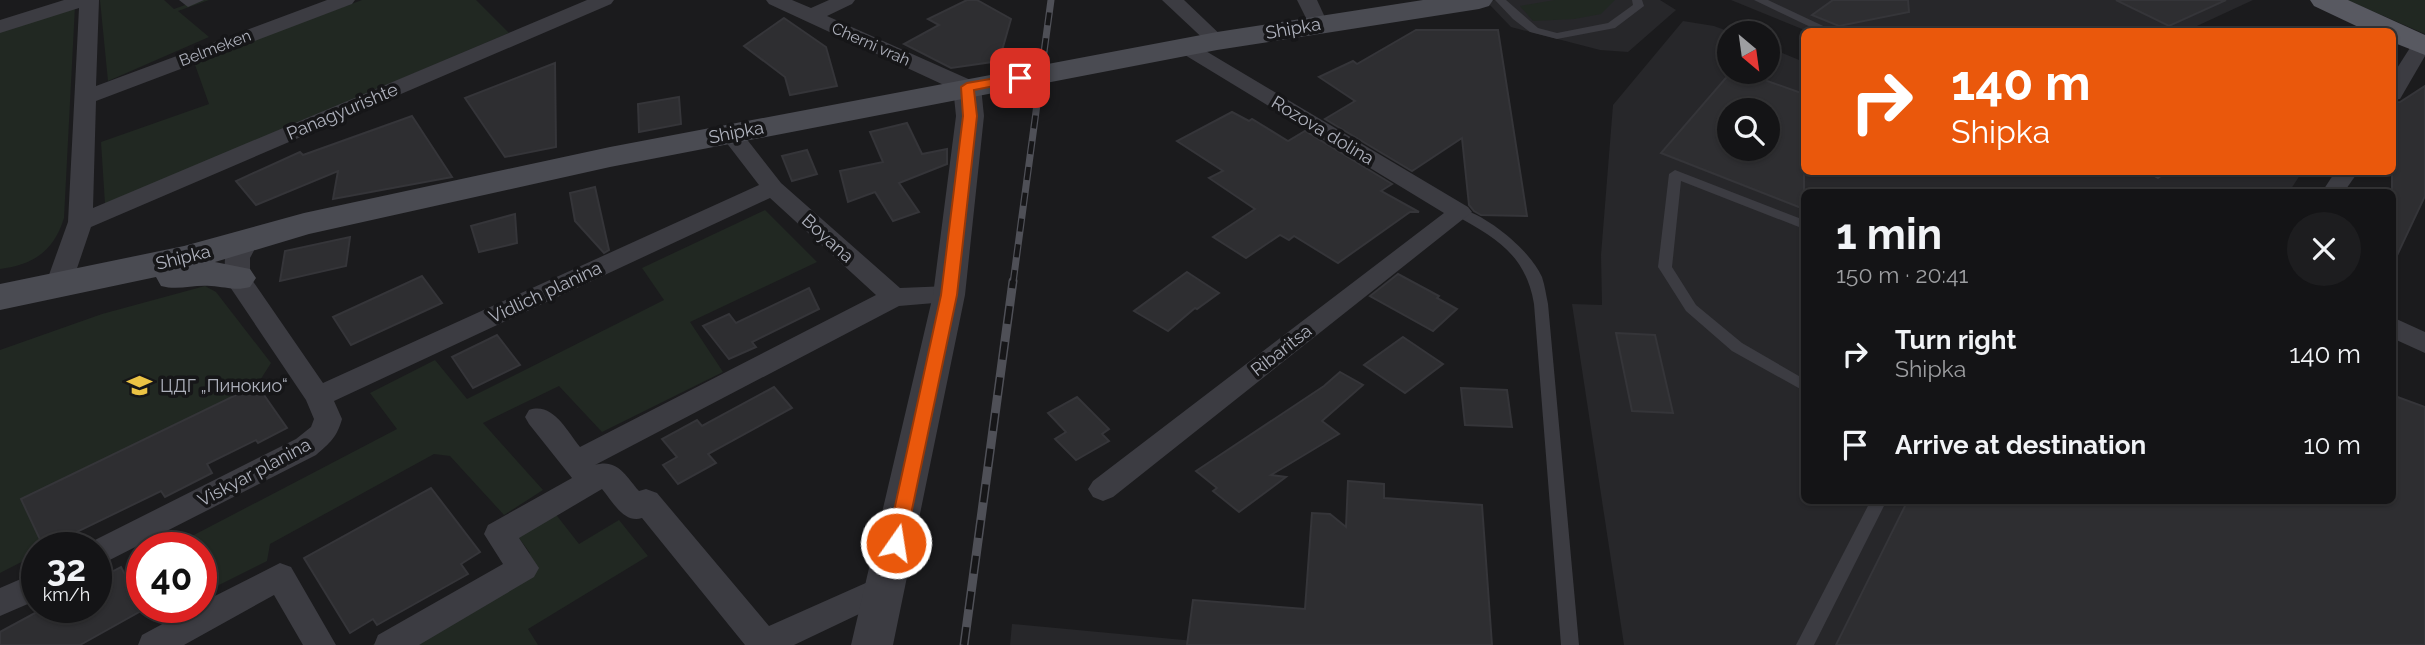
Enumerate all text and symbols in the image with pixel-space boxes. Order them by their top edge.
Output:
street label: Shipka [1264,13,1322,43]
street label: Cherni vrah [829,18,913,70]
north arrow [1717,21,1780,84]
map controls [1717,21,1780,161]
street label: Belmeken [176,26,254,70]
pin [990,48,1050,108]
text: 140 m [1951,54,2091,111]
icon: right [1836,56,1927,147]
icon: arrive [1001,59,1039,97]
street label: Panagyurishte [283,78,401,144]
street label: Rozova dolina [1268,91,1378,169]
button: search [1717,98,1780,161]
text: Shipka [1951,113,2050,150]
street label: Shipka [707,116,765,148]
street label: Boyana [798,209,858,267]
text: 1 min [1836,210,1942,259]
button: close [2287,212,2361,286]
street label: Shipka [153,240,213,274]
street label: Vidlich planina [485,257,605,327]
text: 150 m · 20:41 [1836,261,1968,288]
street label: Ribaritsa [1246,320,1316,380]
text: Turn right [1895,325,2016,355]
icon: right [1836,335,1874,373]
text: 140 m [2289,339,2361,369]
text: Shipka [1895,355,1966,382]
school or university icon: ЦДГ „Пинокио“ [126,371,154,399]
place label: ЦДГ „Пинокио“ [160,375,288,396]
icon: arrive [1836,426,1874,464]
text: Arrive at destination [1895,430,2146,460]
text: 10 m [2303,430,2361,460]
street label: Viskyar planina [194,433,314,511]
position arrow [859,506,933,580]
speed limit sign: 40 [126,532,217,623]
text: 32 [47,548,86,589]
text: km/h [43,584,90,605]

